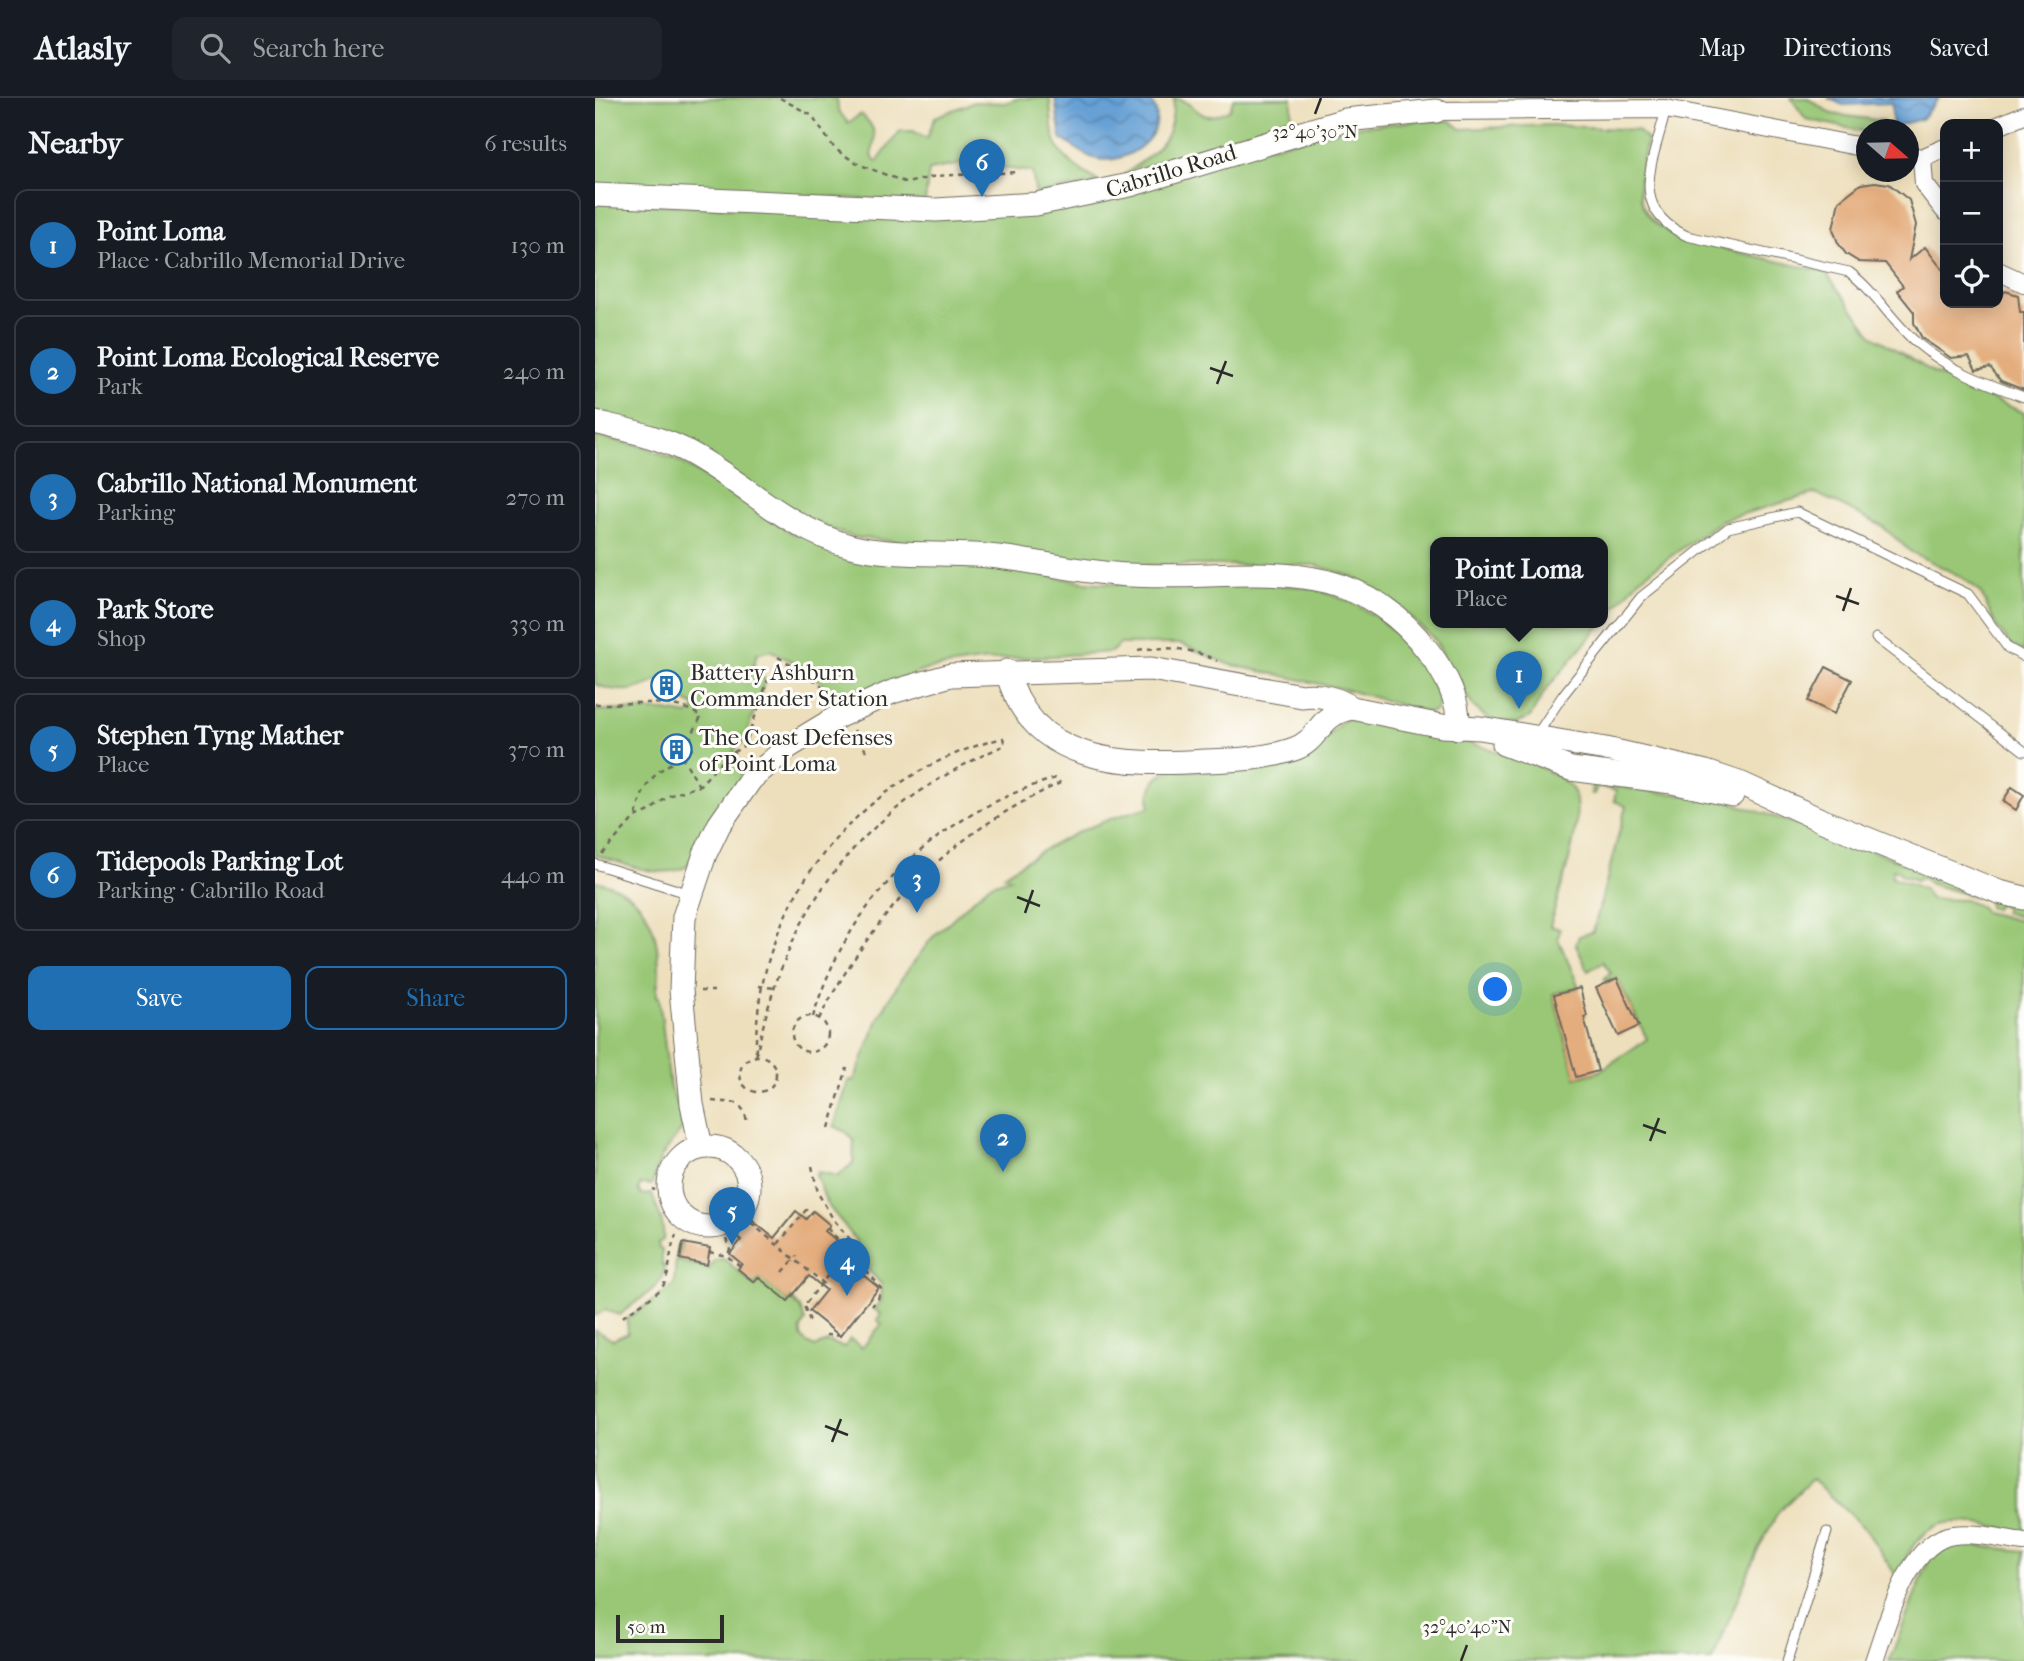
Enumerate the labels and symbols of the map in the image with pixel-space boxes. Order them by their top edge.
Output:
north arrow [1856,119,1919,182]
text: 32°40'30"N [1272,122,1358,143]
street label: Cabrillo Road [1103,138,1240,204]
pin: 6 [959,139,1005,197]
pin: 1 [1496,651,1542,709]
place label: Battery Ashburn Commander Station [690,659,889,712]
building icon: Battery Ashburn Commander Station [650,668,684,702]
place label: The Coast Defenses of Point Loma [699,724,893,777]
building icon: The Coast Defenses of Point Loma [659,733,693,767]
pin: 3 [894,855,940,913]
your location [1478,972,1512,1006]
pin: 2 [980,1114,1026,1172]
pin: 5 [709,1187,755,1245]
pin: 4 [824,1238,870,1296]
scale bar [616,1612,725,1644]
text: 32°40'40"N [1423,1617,1512,1638]

